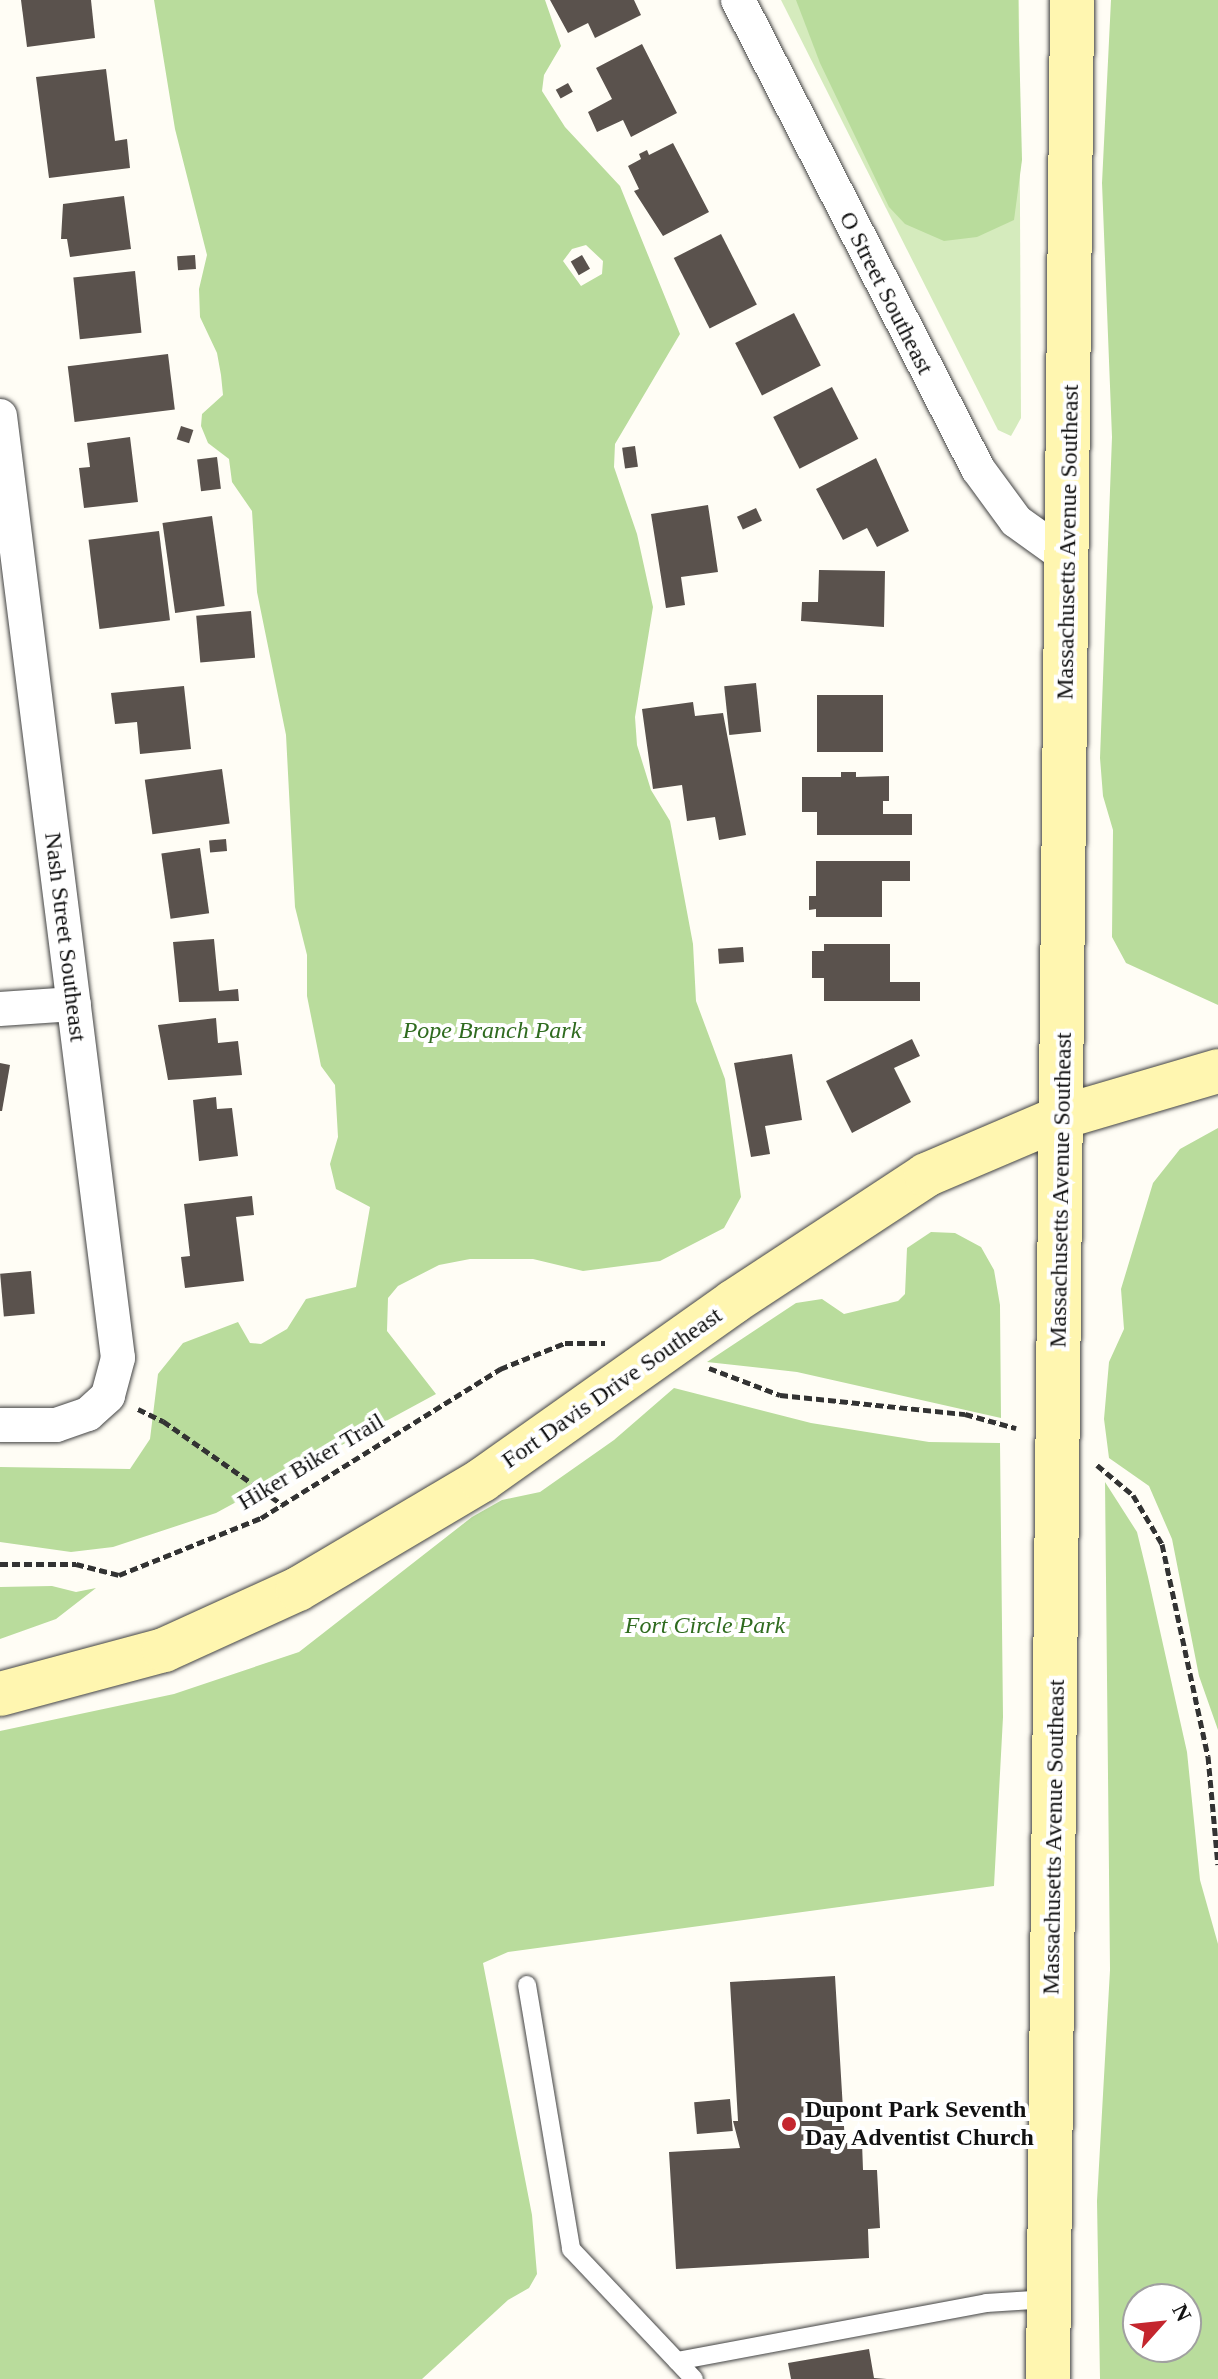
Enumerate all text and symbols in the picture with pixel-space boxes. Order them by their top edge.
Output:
street label: O Street Southeast [833,207,939,379]
street label: Massachusetts Avenue Southeast [1051,383,1085,701]
street label: Nash Street Southeast [38,831,92,1043]
park label: Pope Branch Park [403,1017,581,1045]
street label: Massachusetts Avenue Southeast [1044,1031,1078,1349]
street label: Fort Davis Drive Southeast [496,1301,728,1475]
street label: Hiker Biker Trail [233,1407,389,1517]
park label: Fort Circle Park [625,1612,785,1640]
street label: Massachusetts Avenue Southeast [1037,1678,1071,1996]
place label: Dupont Park Seventh Day Adventist Church [805,2096,1035,2152]
marker: Dupont Park Seventh Day Adventist Church [780,2115,798,2133]
north arrow [1122,2283,1202,2363]
text: N [1167,2300,1197,2326]

